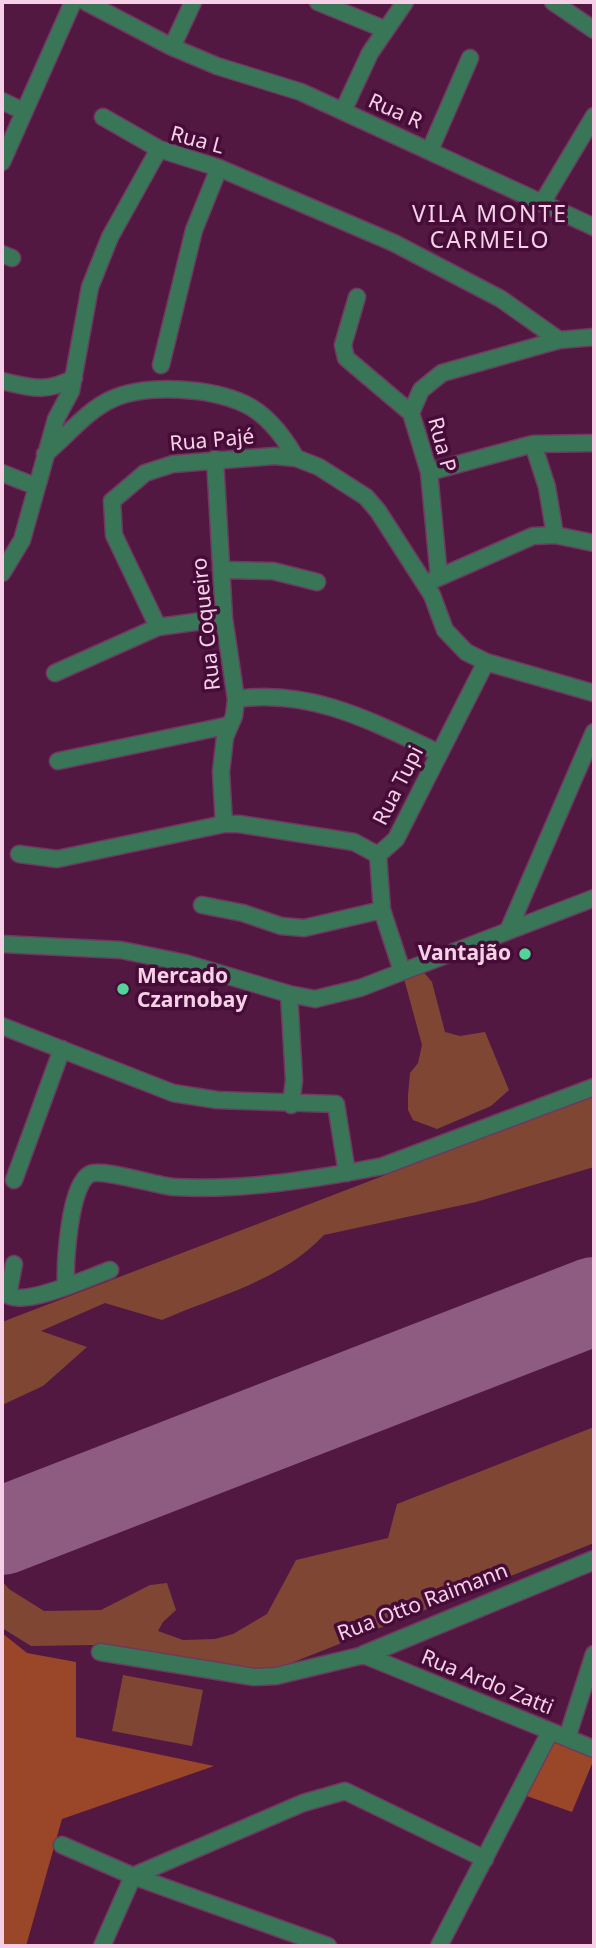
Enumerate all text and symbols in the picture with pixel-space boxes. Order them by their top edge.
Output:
street label: Rua R [364,89,426,135]
street label: Rua L [168,122,226,160]
district label: VILA MONTE CARMELO [413,201,567,255]
street label: Rua P [422,415,460,475]
street label: Rua Pajé [169,425,255,457]
street label: Rua Coqueiro [187,556,227,692]
street label: Rua Tupi [368,742,430,830]
place label: Vantajão [418,941,511,967]
marker: Vantajão [517,946,533,962]
place label: Mercado Czarnobay [137,964,247,1014]
marker: Mercado Czarnobay [115,981,131,997]
street label: Rua Otto Raimann [334,1559,512,1647]
street label: Rua Ardo Zatti [417,1645,557,1721]

